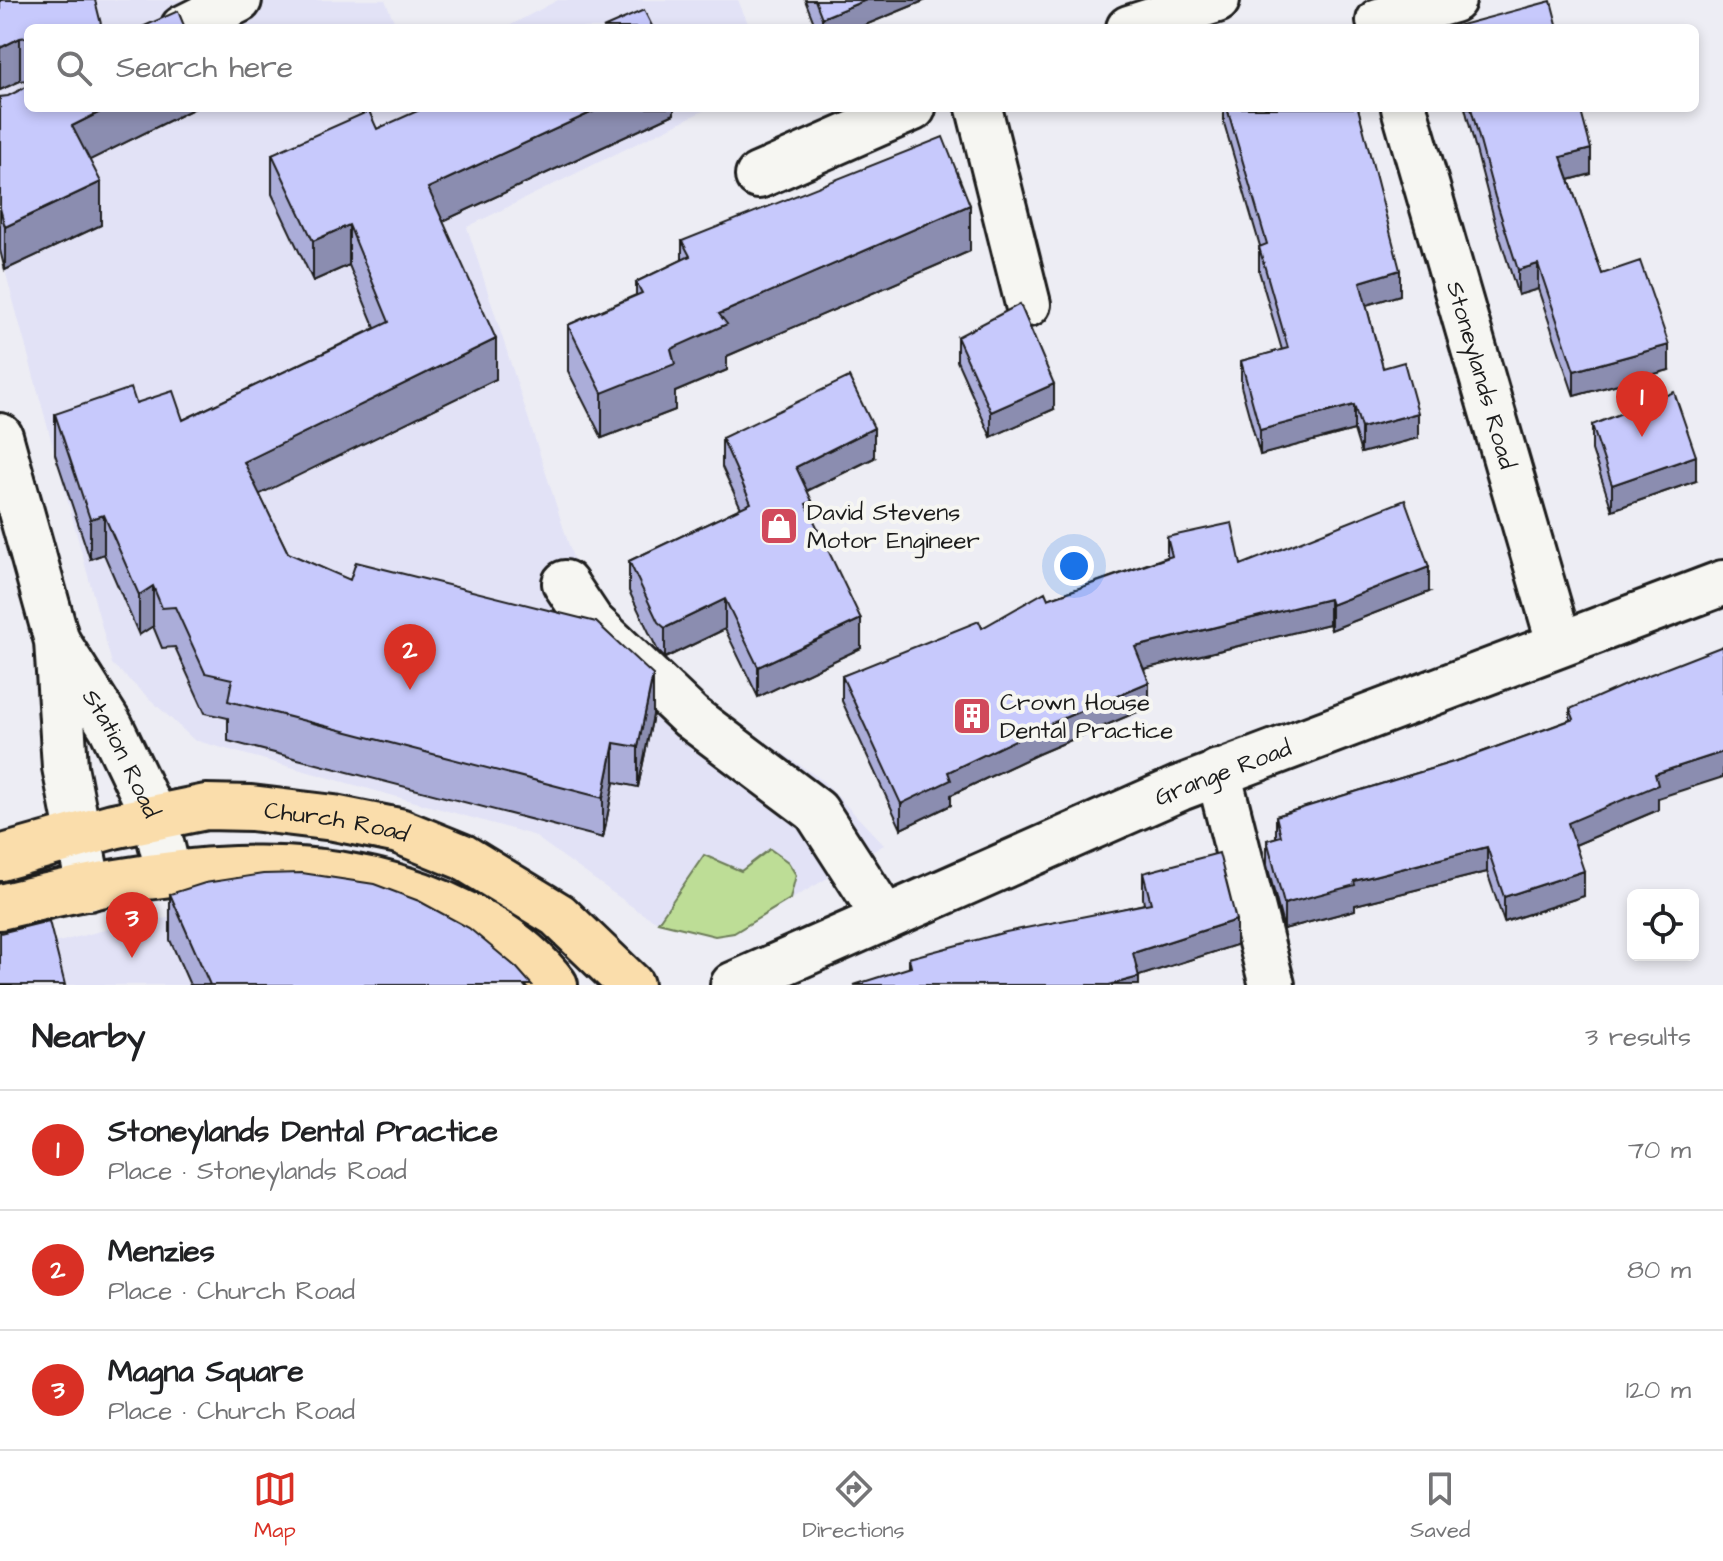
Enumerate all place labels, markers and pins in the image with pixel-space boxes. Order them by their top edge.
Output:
pin: 1 [1616,371,1668,437]
place label: David Stevens Motor Engineer [807,496,980,559]
shop icon: David Stevens Motor Engineer [758,505,800,547]
pin: 2 [384,624,436,690]
place label: Crown House Dental Practice [1000,686,1173,748]
building icon: Crown House Dental Practice [951,695,993,737]
pin: 3 [106,892,158,958]

